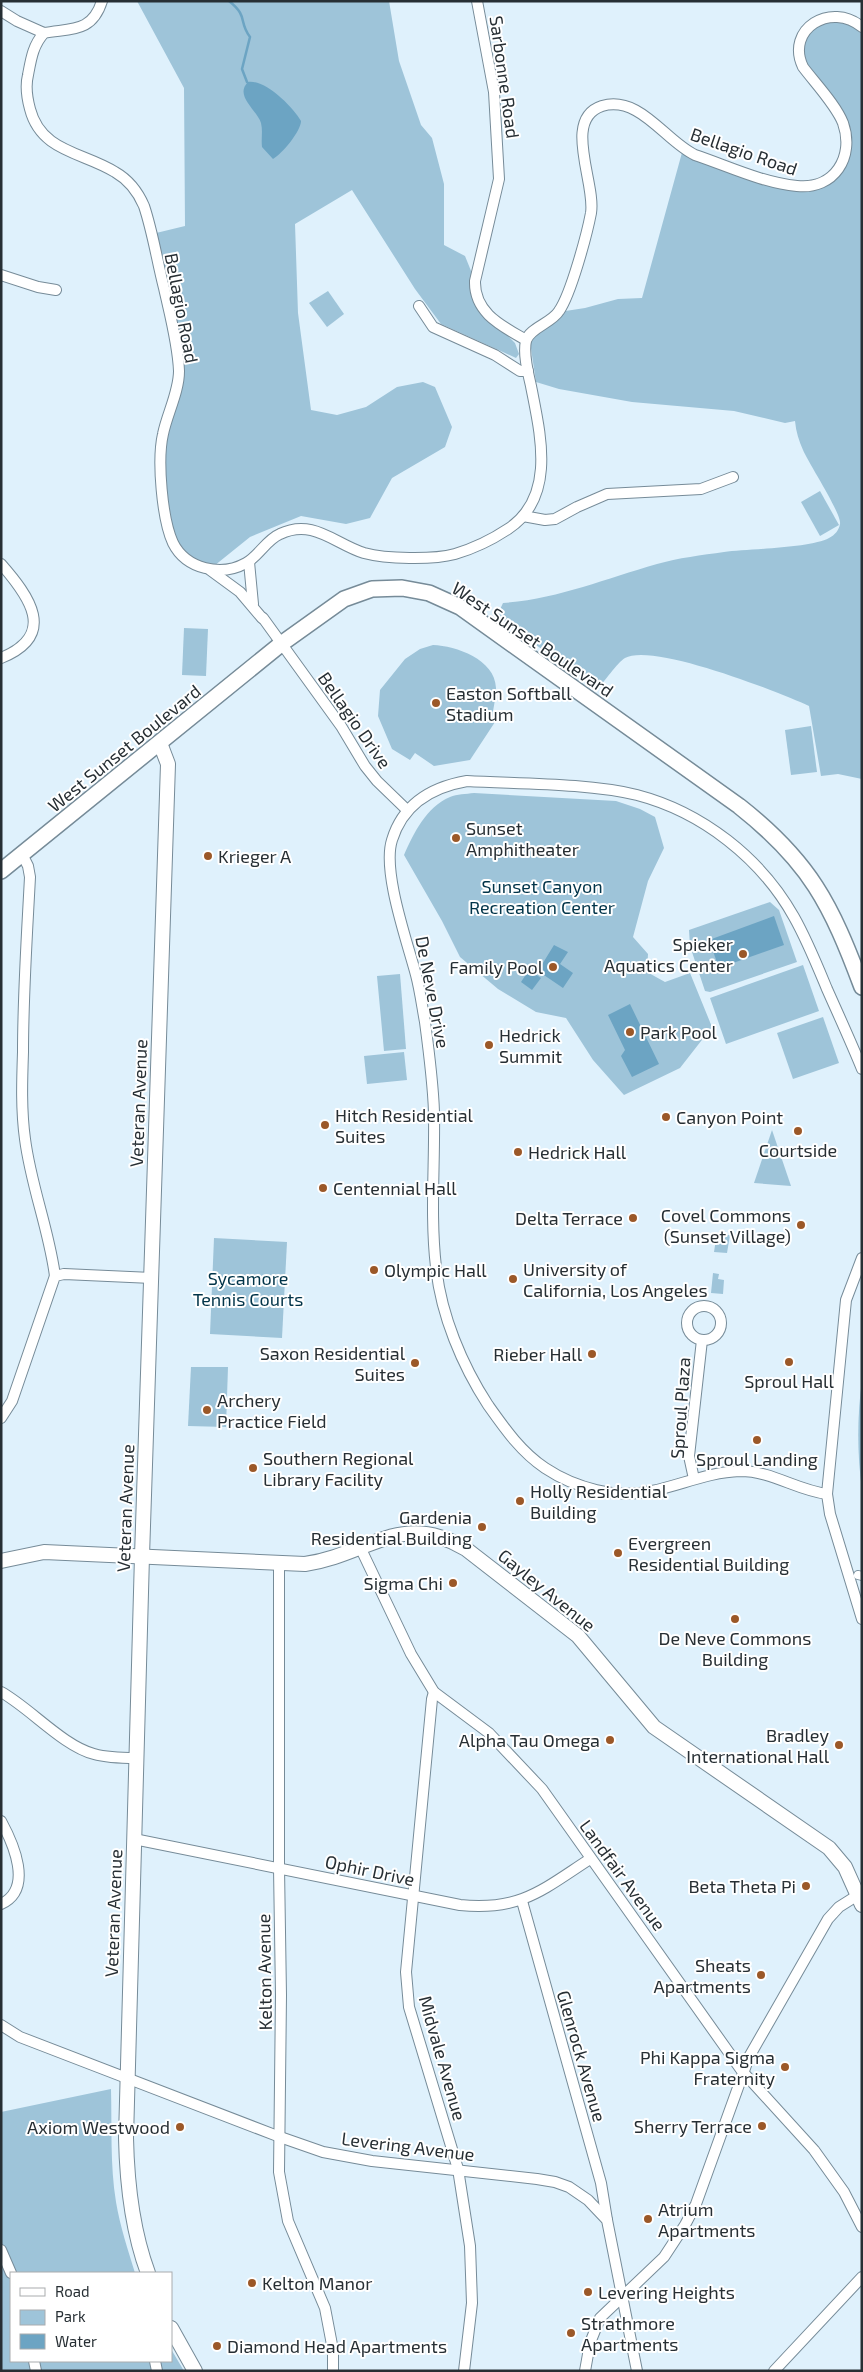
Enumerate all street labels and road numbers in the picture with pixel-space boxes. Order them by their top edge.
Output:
street label: Sarbonne Road [485,14,525,140]
street label: Bellagio Road [688,122,800,180]
street label: Bellagio Road [161,251,203,365]
street label: West Sunset Boulevard [448,577,618,701]
street label: Bellagio Drive [314,667,396,773]
street label: West Sunset Boulevard [43,680,205,816]
street label: De Neve Drive [411,934,455,1050]
street label: Veteran Avenue [125,1039,151,1167]
street label: Sproul Plaza [665,1356,695,1460]
street label: Veteran Avenue [112,1444,138,1572]
street label: Gayley Avenue [494,1544,600,1636]
street label: Landfair Avenue [575,1815,671,1935]
street label: Veteran Avenue [100,1849,126,1977]
street label: Ophir Drive [323,1850,417,1890]
street label: Kelton Avenue [252,1913,276,2031]
street label: Glenrock Avenue [553,1988,611,2124]
street label: Midvale Avenue [415,1993,471,2123]
street label: Levering Avenue [340,2127,476,2165]

